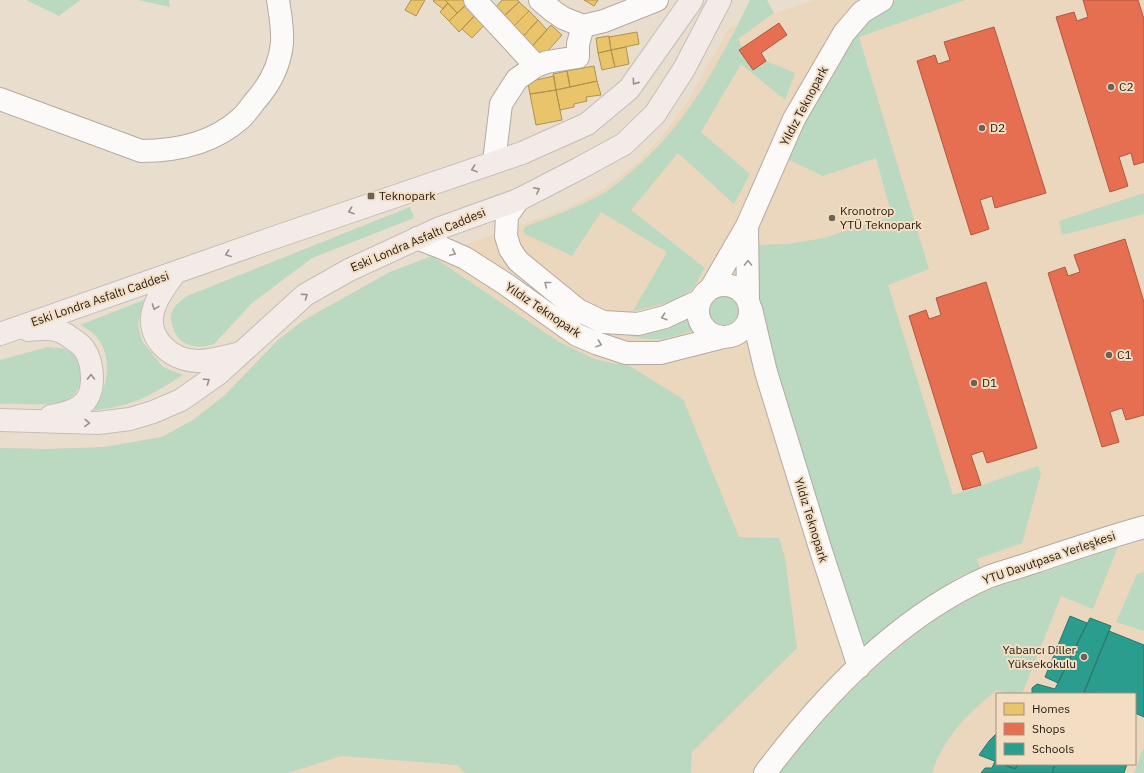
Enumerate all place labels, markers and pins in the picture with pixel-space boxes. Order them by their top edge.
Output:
place label: C2 [1119,79,1134,94]
marker: C2 [1106,82,1116,92]
place label: D2 [990,120,1005,135]
marker: D2 [977,123,987,133]
place label: Teknopark [379,188,436,203]
marker: Teknopark [366,191,376,201]
place label: Kronotrop YTÜ Teknopark [840,203,922,232]
marker: Kronotrop YTÜ Teknopark [827,213,837,223]
place label: C1 [1117,347,1132,362]
marker: C1 [1104,350,1114,360]
place label: D1 [982,375,997,390]
marker: D1 [969,378,979,388]
place label: Yabancı Diller Yüksekokulu [1003,642,1077,671]
marker: Yabancı Diller Yüksekokulu [1079,652,1089,662]

